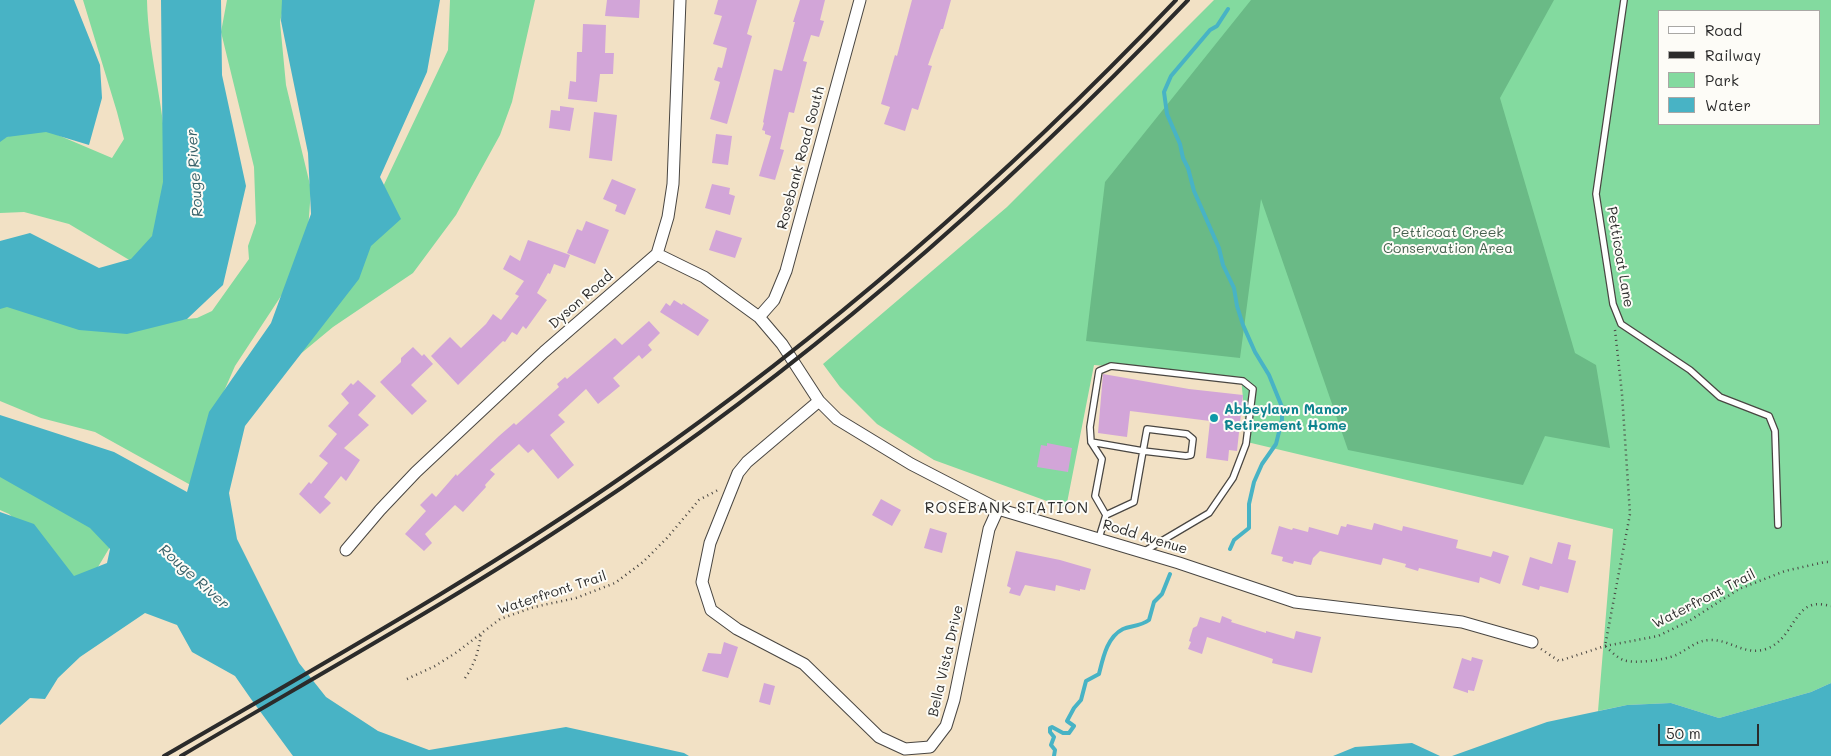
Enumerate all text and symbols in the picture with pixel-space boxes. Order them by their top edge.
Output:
legend [1658,10,1821,125]
text: Road [1705,20,1742,40]
text: Railway [1705,45,1761,65]
text: Park [1705,70,1739,90]
street label: Rosebank Road South [774,85,828,231]
text: Water [1705,95,1751,115]
water label: Rouge River [183,128,207,218]
street label: Petticoat Lane [1603,205,1637,309]
park label: Petticoat Creek Conservation Area [1383,225,1513,258]
street label: Dyson Road [546,268,616,332]
place label: Abbeylawn Manor Retirement Home [1224,402,1347,434]
marker: Abbeylawn Manor Retirement Home [1208,412,1220,424]
district label: ROSEBANK STATION [923,499,1091,517]
street label: Rodd Avenue [1100,516,1190,558]
water label: Rouge River [155,541,233,613]
street label: Waterfront Trail [1650,566,1758,632]
street label: Waterfront Trail [495,567,609,619]
street label: Bella Vista Drive [925,604,967,718]
scale bar [1661,714,1762,746]
text: 50 m [1666,723,1701,743]

